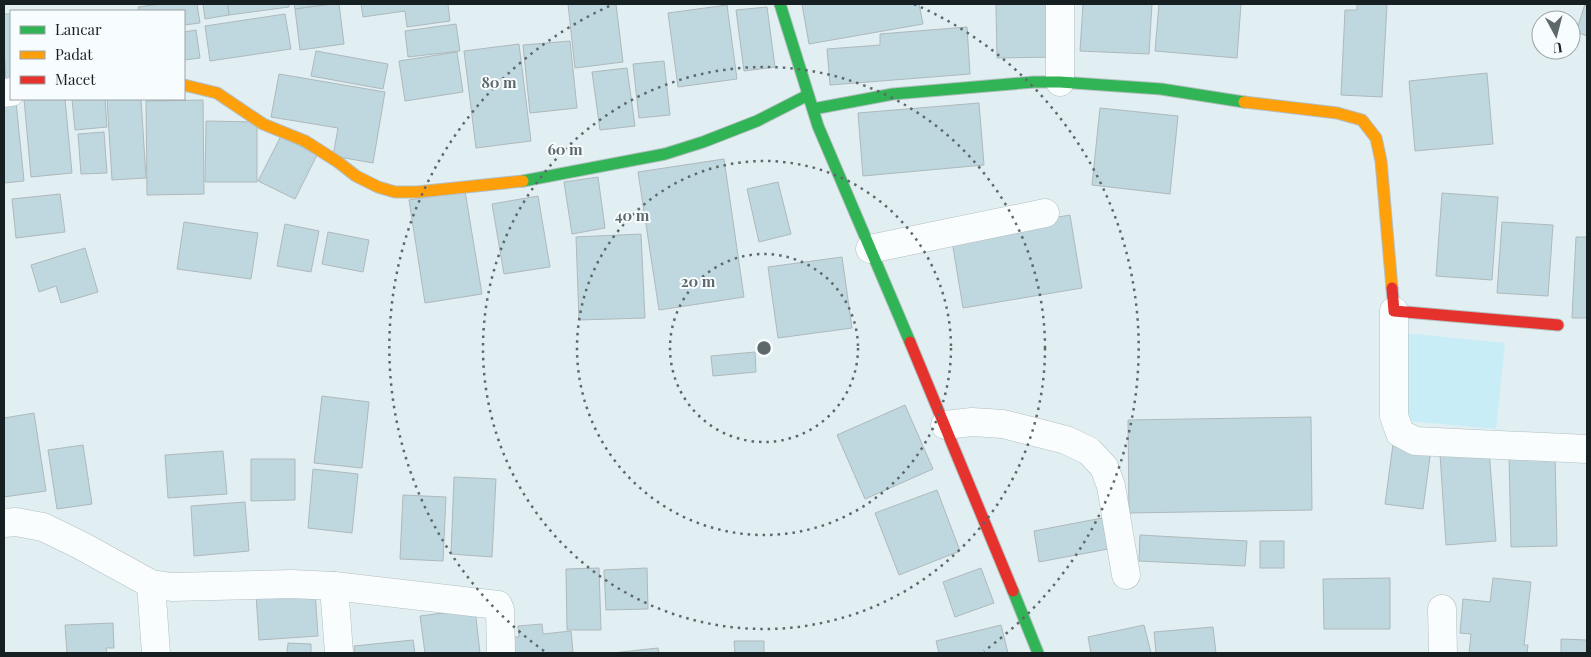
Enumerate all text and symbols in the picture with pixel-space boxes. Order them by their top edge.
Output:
legend [10,10,185,100]
north arrow [1531,10,1581,60]
text: Lancar [55,19,102,39]
text: U [1551,38,1564,58]
text: Padat [55,44,93,64]
text: Macet [55,69,96,89]
text: 80 m [481,72,517,92]
text: 60 m [547,139,583,159]
text: 40 m [615,205,650,225]
text: 20 m [681,271,716,291]
centre of rings [755,339,773,357]

